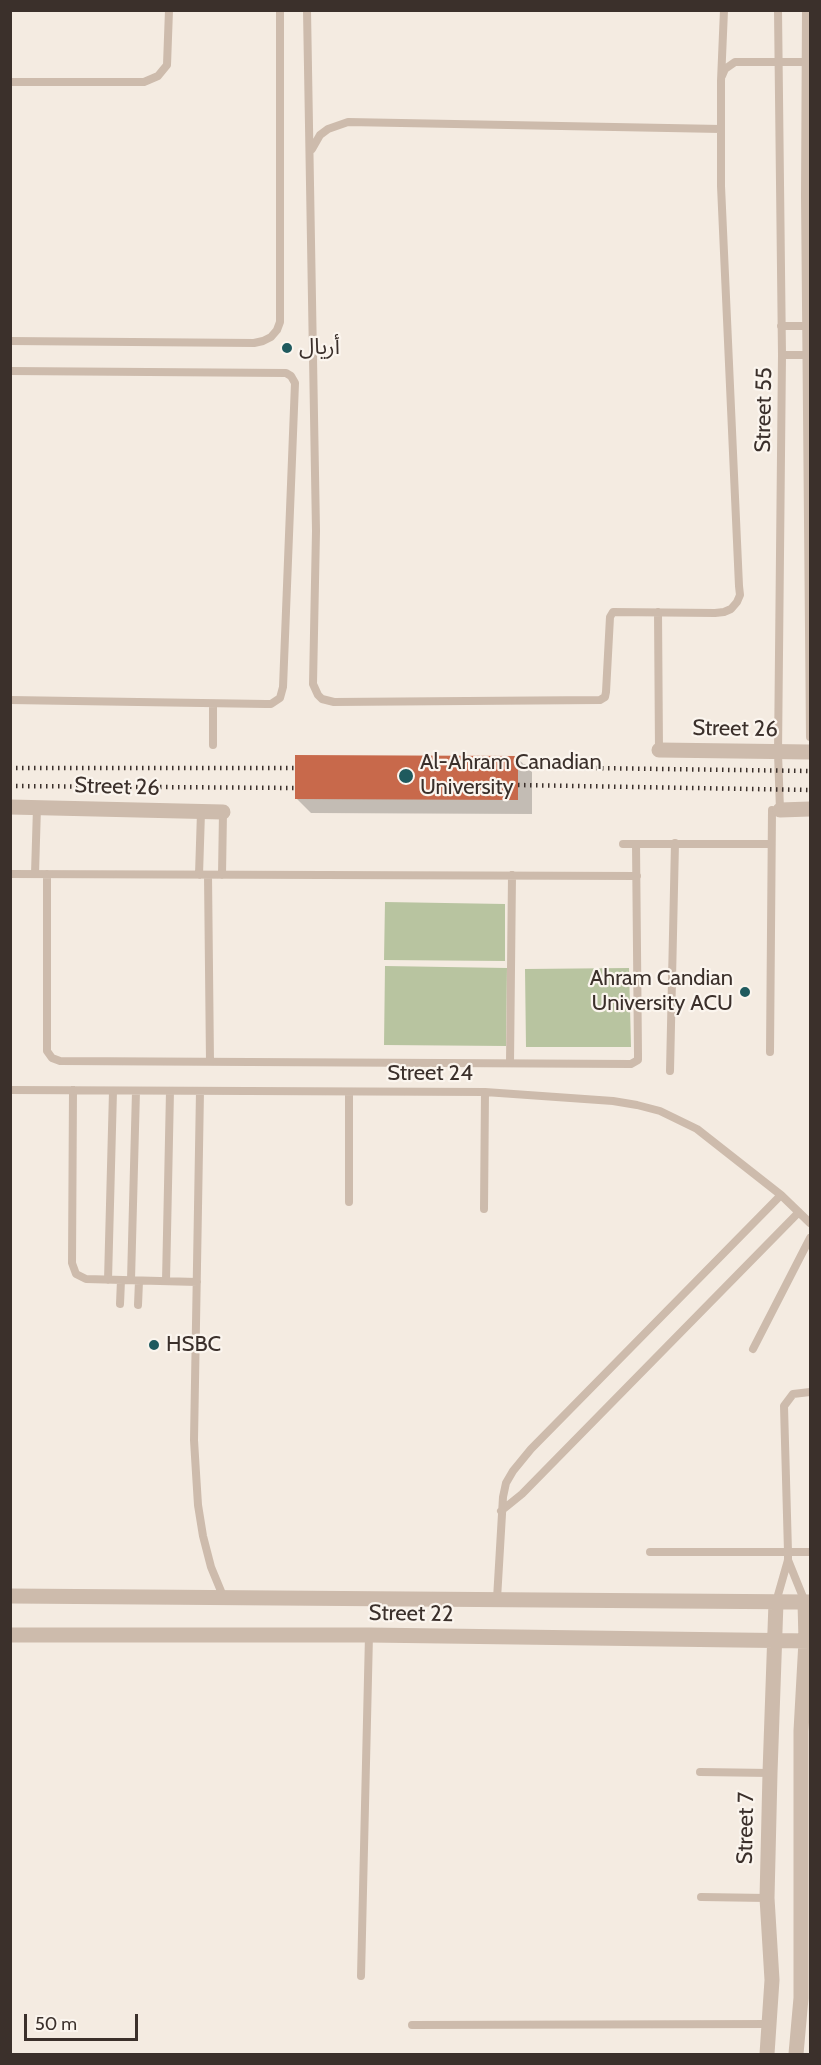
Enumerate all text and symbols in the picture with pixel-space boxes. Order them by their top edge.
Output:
place label: أريال [299,335,340,361]
marker: أريال [280,341,294,355]
street label: Street 55 [750,367,778,453]
street label: Street 26 [692,715,778,743]
place label: Al-Ahram Canadian University [420,750,602,802]
marker: Al-Ahram Canadian University [397,767,415,785]
street label: Street 26 [74,772,160,802]
place label: Ahram Candian University ACU [590,966,733,1017]
marker: Ahram Candian University ACU [738,985,752,999]
street label: Street 24 [387,1061,473,1087]
place label: HSBC [166,1332,221,1358]
marker: HSBC [147,1338,161,1352]
street label: Street 22 [369,1600,453,1628]
street label: Street 7 [732,1791,760,1865]
scale bar [27,2002,141,2040]
text: 50 m [35,2013,77,2035]

